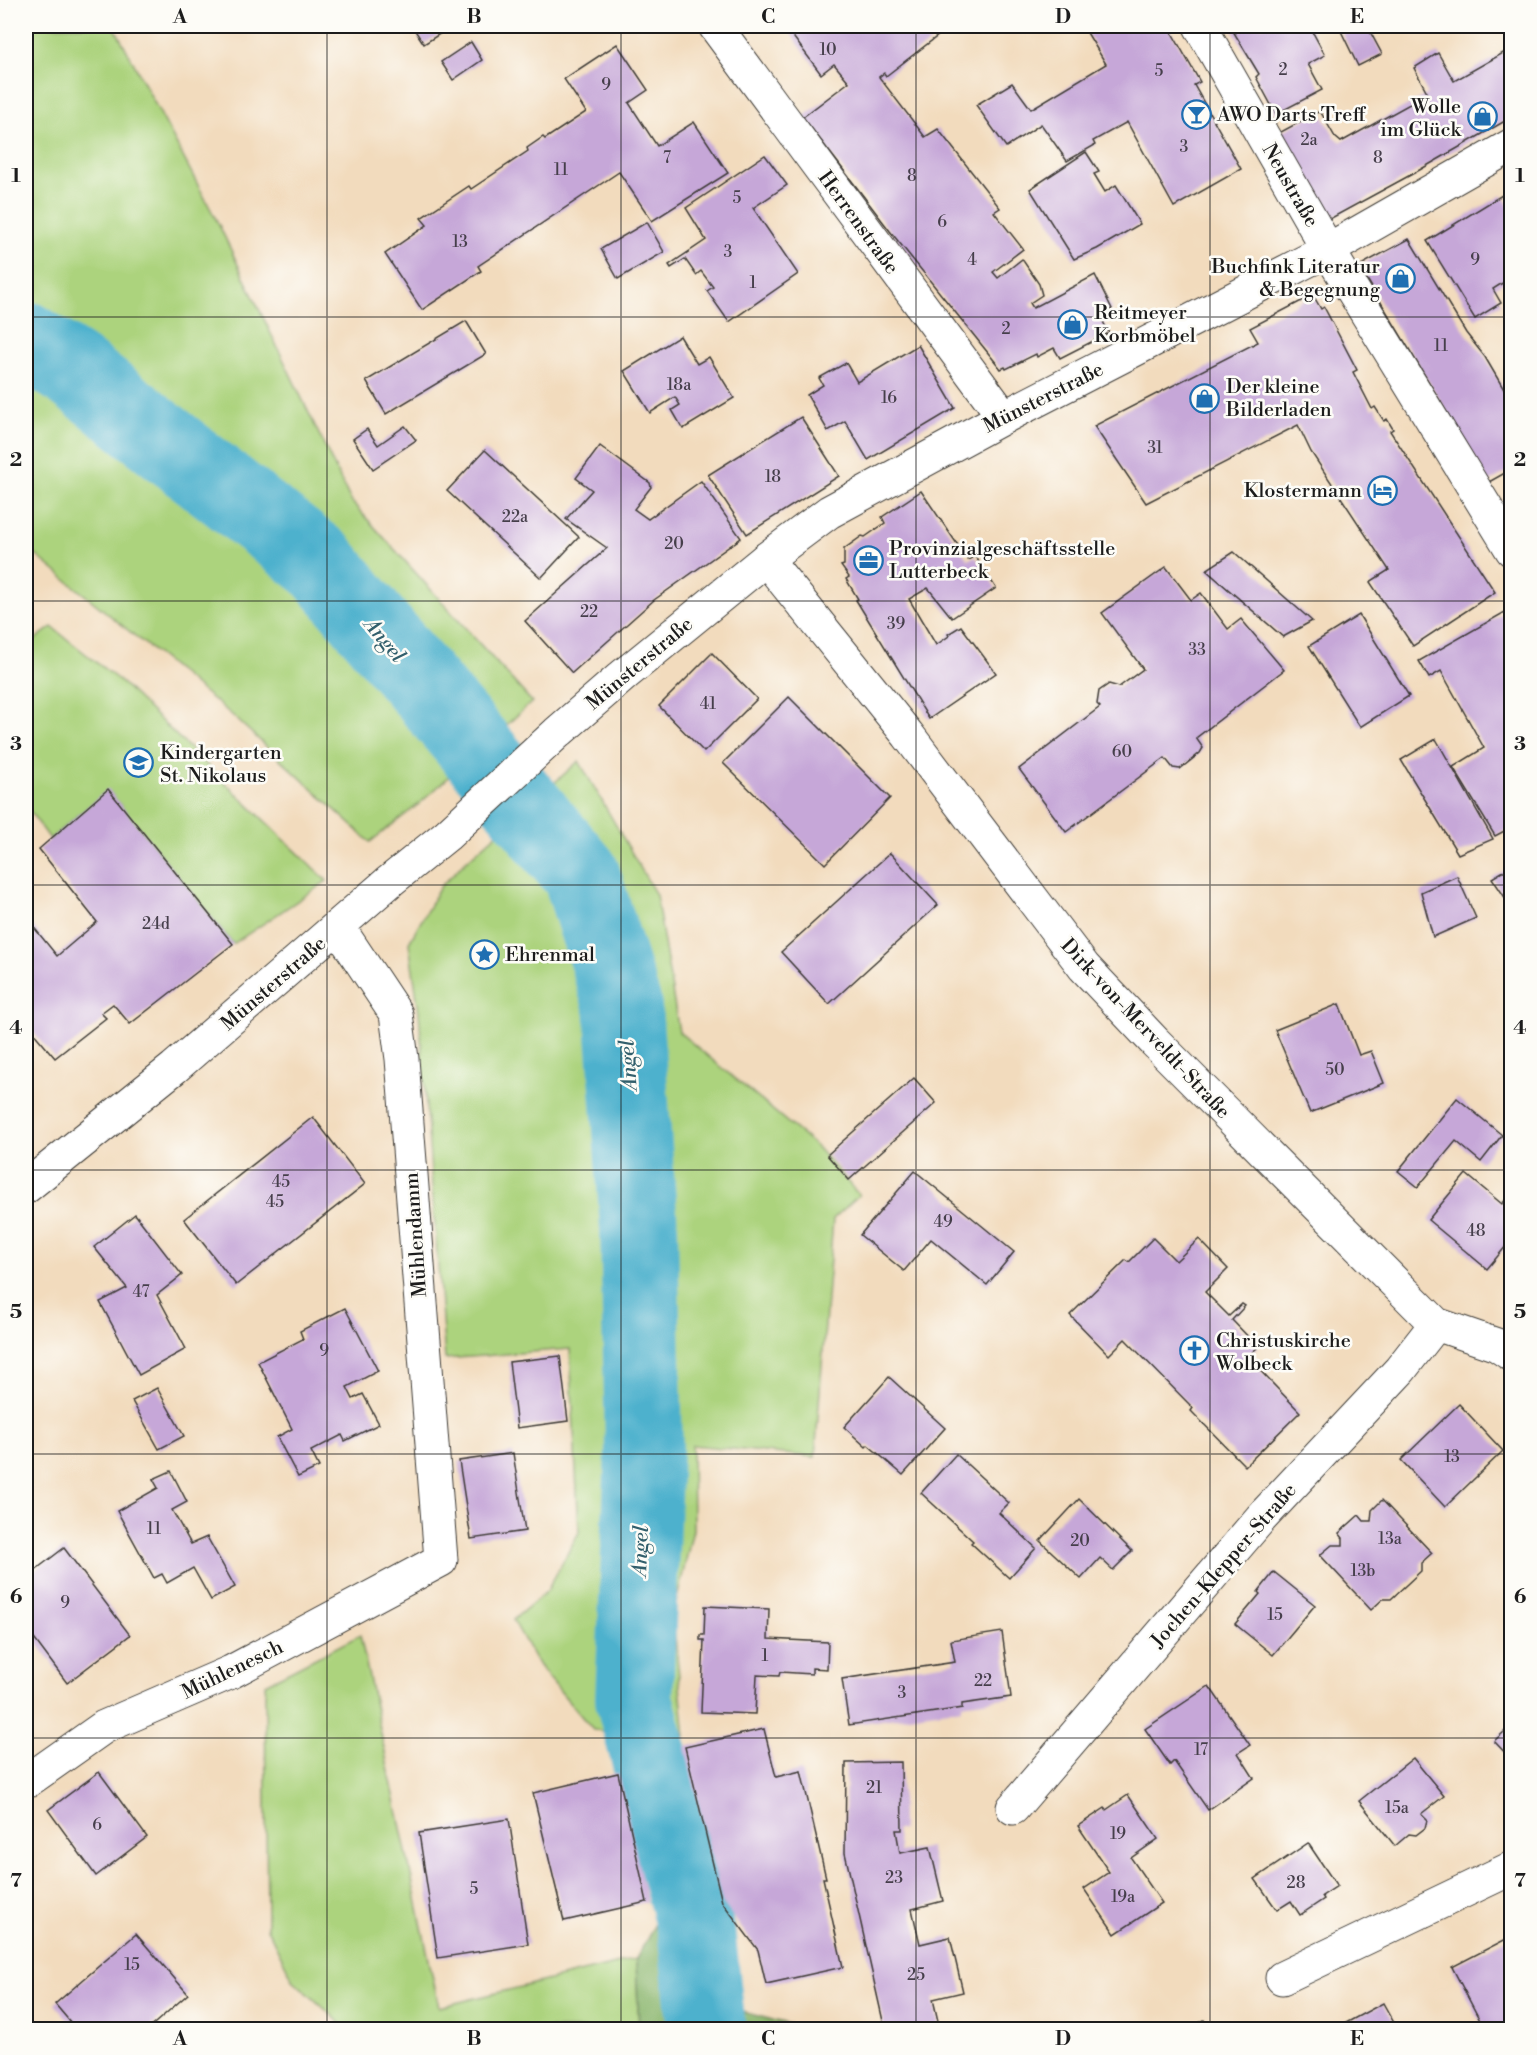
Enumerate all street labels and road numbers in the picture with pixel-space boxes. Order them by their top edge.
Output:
street label: Neustraße [1256,140,1324,232]
street label: Herrenstraße [812,166,904,279]
street label: Münsterstraße [979,357,1108,439]
street label: Münsterstraße [582,612,698,716]
street label: Münsterstraße [216,932,332,1037]
street label: Dirk-von-Merveldt-Straße [1055,934,1235,1124]
street label: Mühlendamm [400,1171,433,1298]
street label: Jochen-Klepper-Straße [1145,1479,1302,1654]
street label: Mühlenesch [178,1635,287,1706]

